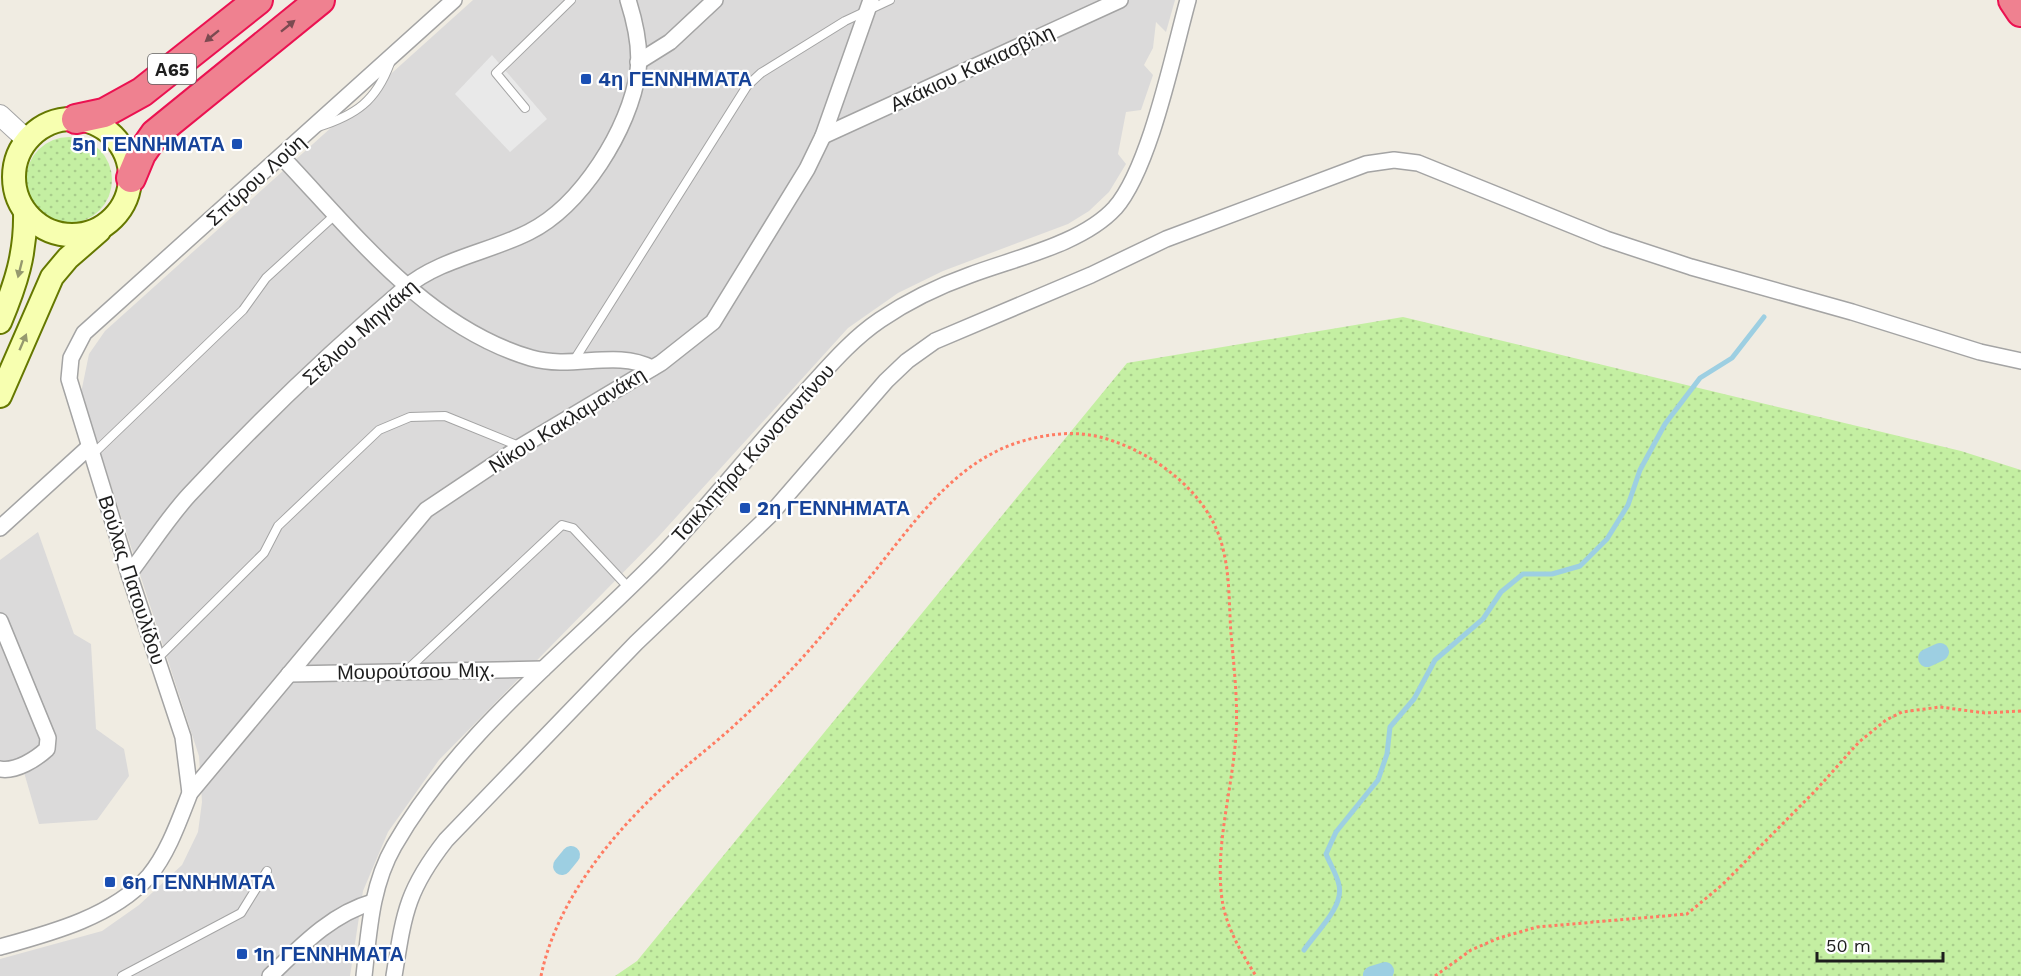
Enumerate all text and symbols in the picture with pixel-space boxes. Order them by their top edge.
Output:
one-way arrow [280,19,296,32]
street label: Ακάκιου Κακιασβίλη [886,19,1058,117]
one-way arrow [205,30,220,42]
road number: Α65 [148,54,196,84]
place label: 4η ΓΕΝΝΗΜΑΤΑ [598,67,752,91]
marker: 4η ΓΕΝΝΗΜΑΤΑ [579,72,593,86]
street label: Σπύρου Λούη [202,129,310,231]
place label: 5η ΓΕΝΝΗΜΑΤΑ [72,132,225,156]
marker: 5η ΓΕΝΝΗΜΑΤΑ [230,137,244,151]
one-way arrow [15,259,25,278]
street label: Στέλιου Μηγιάκη [298,274,422,390]
one-way arrow [18,332,28,350]
street label: Τσικλητήρα Κωνσταντίνου [667,359,839,547]
street label: Νίκου Κακλαμανάκη [484,362,650,478]
street label: Βούλας Πατουλίδου [93,492,171,668]
place label: 2η ΓΕΝΝΗΜΑΤΑ [757,496,910,520]
marker: 2η ΓΕΝΝΗΜΑΤΑ [738,501,752,515]
street label: Μουρούτσου Μιχ. [337,658,495,684]
place label: 6η ΓΕΝΝΗΜΑΤΑ [122,870,276,894]
marker: 6η ΓΕΝΝΗΜΑΤΑ [103,875,117,889]
scale bar [1817,925,1943,963]
text: 50 m [1826,935,1871,956]
place label: 1η ΓΕΝΝΗΜΑΤΑ [254,942,404,966]
marker: 1η ΓΕΝΝΗΜΑΤΑ [235,947,249,961]

